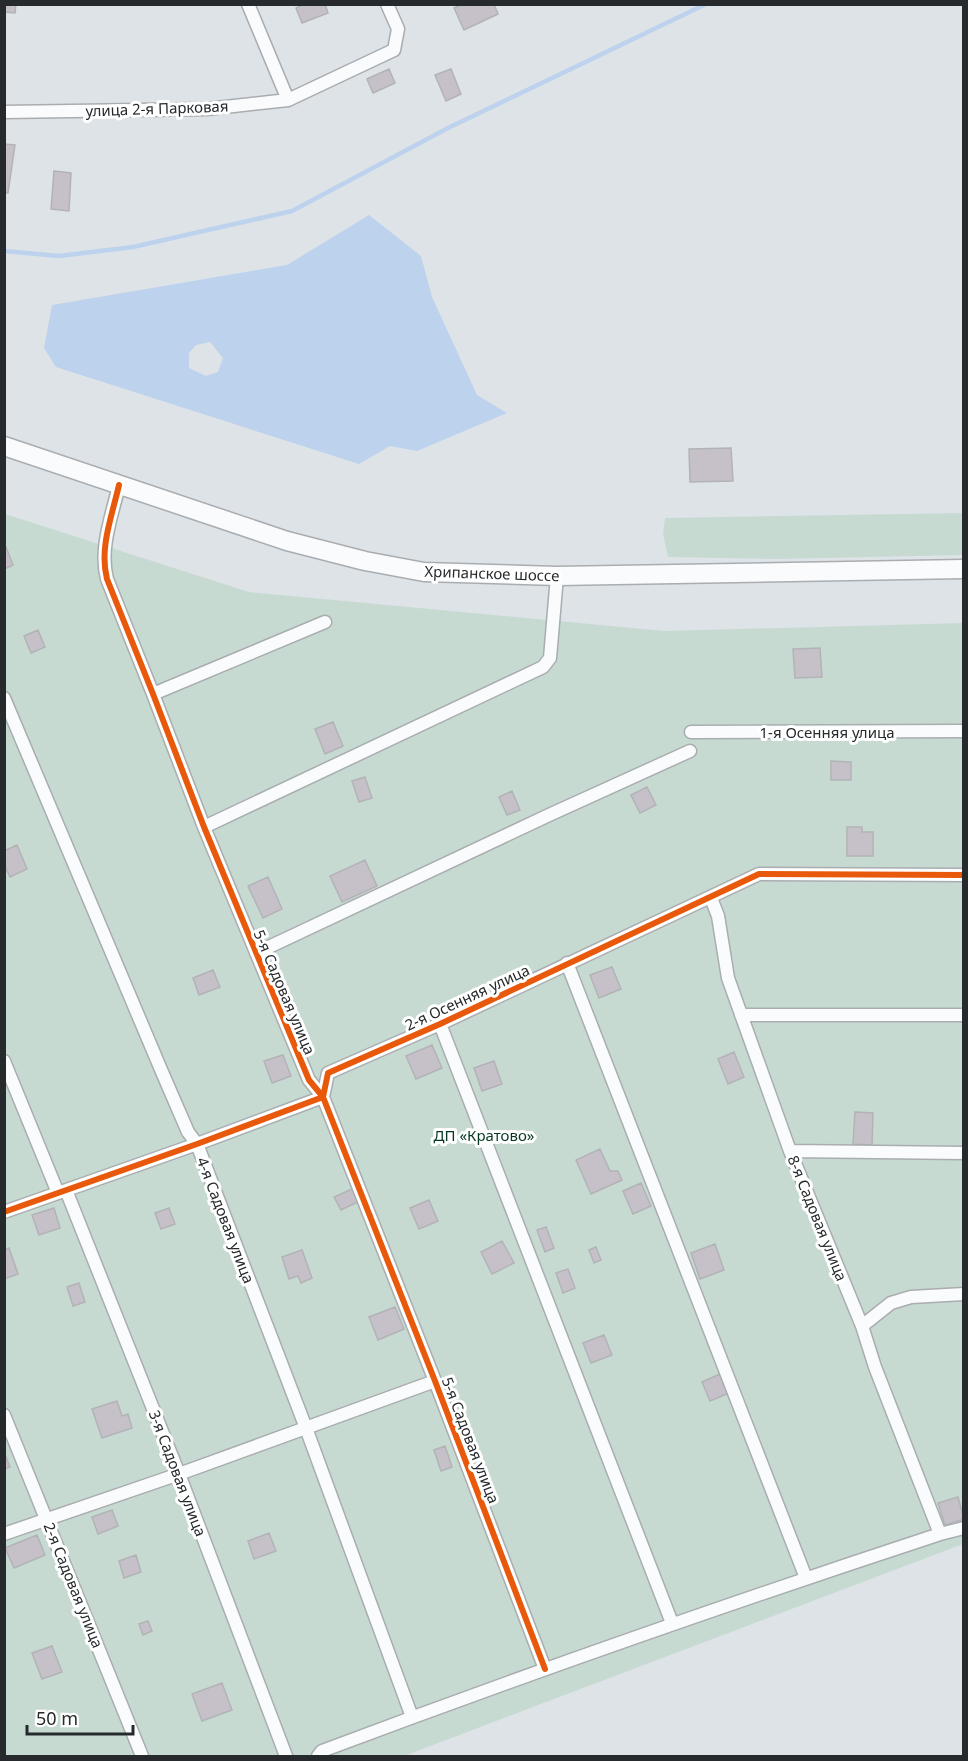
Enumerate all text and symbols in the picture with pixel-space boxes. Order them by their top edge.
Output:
street label: улица 2-я Парковая [85,96,229,120]
street label: Хрипанское шоссе [424,561,560,585]
street label: 1-я Осенняя улица [759,722,895,742]
street label: 5-я Садовая улица [250,927,320,1057]
street label: 2-я Осенняя улица [402,959,532,1035]
park label: ДП «Кратово» [434,1125,535,1145]
street label: 8-я Садовая улица [784,1152,852,1284]
street label: 4-я Садовая улица [193,1154,259,1286]
street label: 5-я Садовая улица [438,1374,504,1506]
street label: 3-я Садовая улица [145,1407,211,1539]
street label: 2-я Садовая улица [40,1519,108,1651]
scale bar [27,1698,134,1736]
text: 50 m [36,1706,78,1730]

